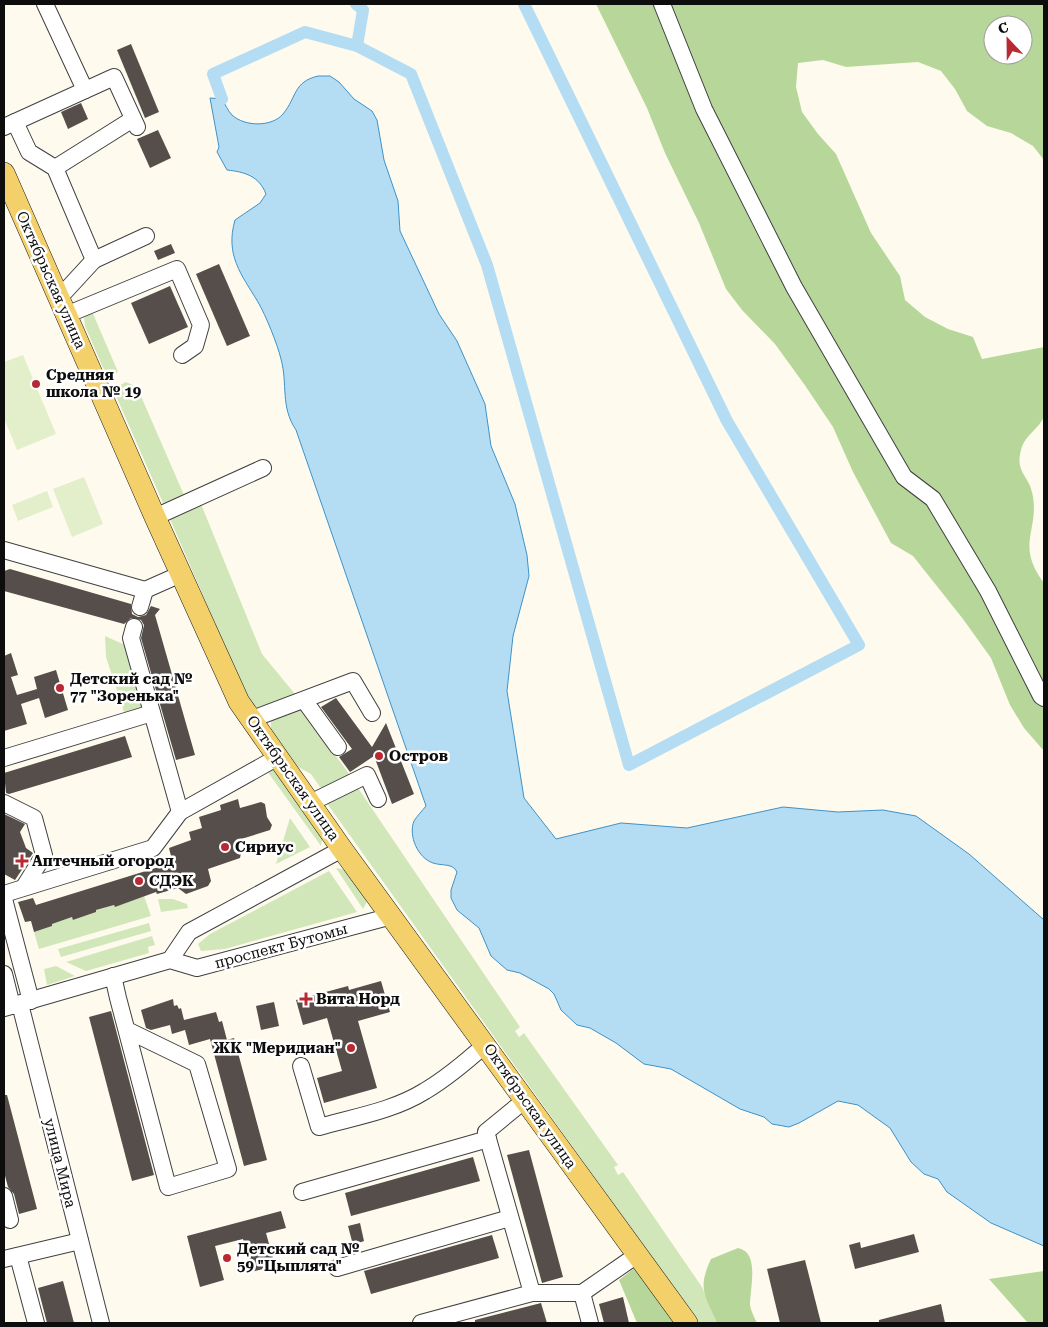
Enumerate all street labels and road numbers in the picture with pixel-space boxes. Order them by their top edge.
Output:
street label: Октябрьская улица [13,208,89,352]
street label: Октябрьская улица [243,712,343,844]
street label: проспект Бутомы [213,920,349,972]
street label: Октябрьская улица [480,1040,580,1172]
street label: улица Мира [40,1116,80,1210]

